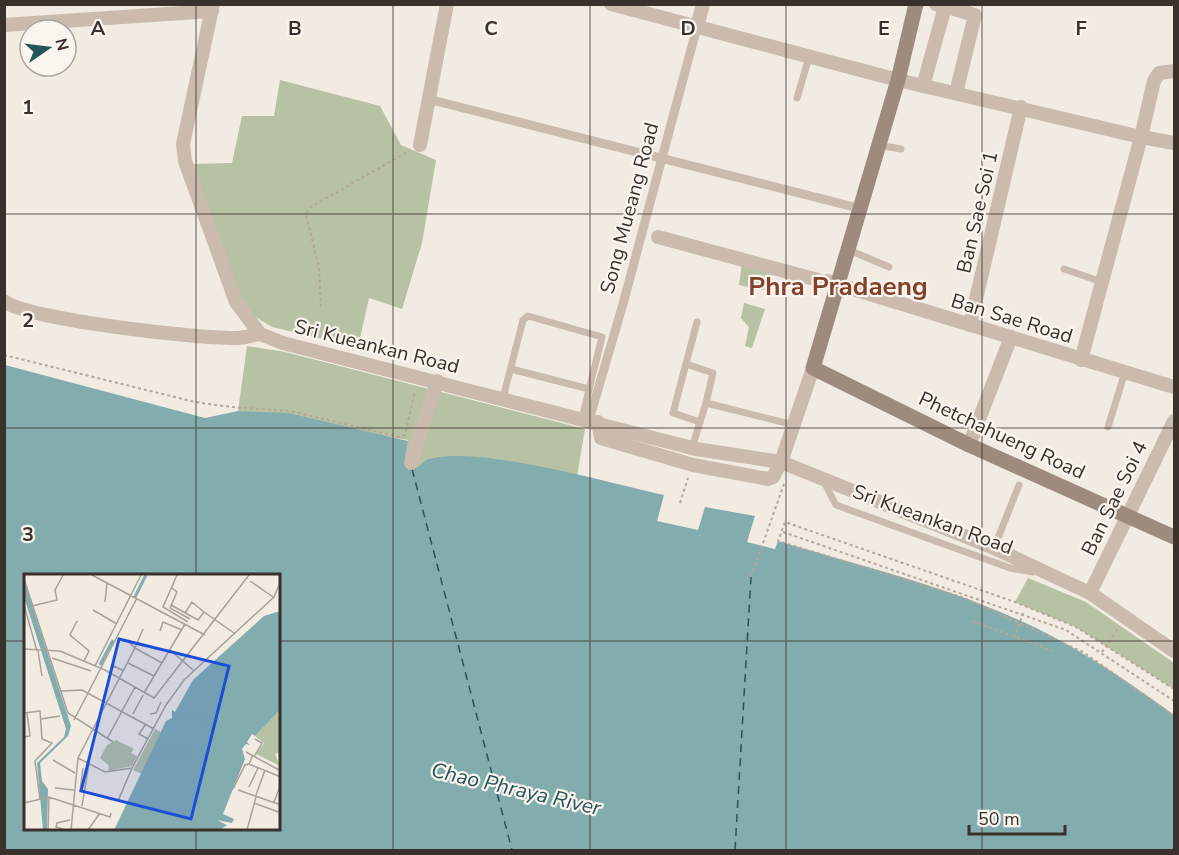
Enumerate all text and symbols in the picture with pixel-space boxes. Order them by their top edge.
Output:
text: A [91,15,106,42]
text: B [288,15,302,42]
text: C [484,15,498,42]
text: D [680,15,696,42]
text: E [878,15,890,42]
text: F [1075,15,1087,42]
north arrow [18,18,78,78]
text: N [49,36,74,53]
text: 1 [22,94,34,121]
street label: Song Mueang Road [594,120,665,297]
street label: Ban Sae Soi 1 [950,148,1005,276]
district label: Phra Pradaeng [748,269,928,304]
street label: Ban Sae Road [948,287,1076,350]
text: 2 [22,307,34,334]
street label: Sri Kueankan Road [292,313,462,380]
street label: Phetchahueng Road [914,385,1089,486]
street label: Ban Sae Soi 4 [1075,436,1154,560]
street label: Sri Kueankan Road [849,478,1017,561]
text: 3 [22,521,34,548]
inset map [24,574,280,831]
water label: Chao Phraya River [428,756,604,822]
scale bar [969,798,1065,836]
text: 50 m [978,807,1020,831]

